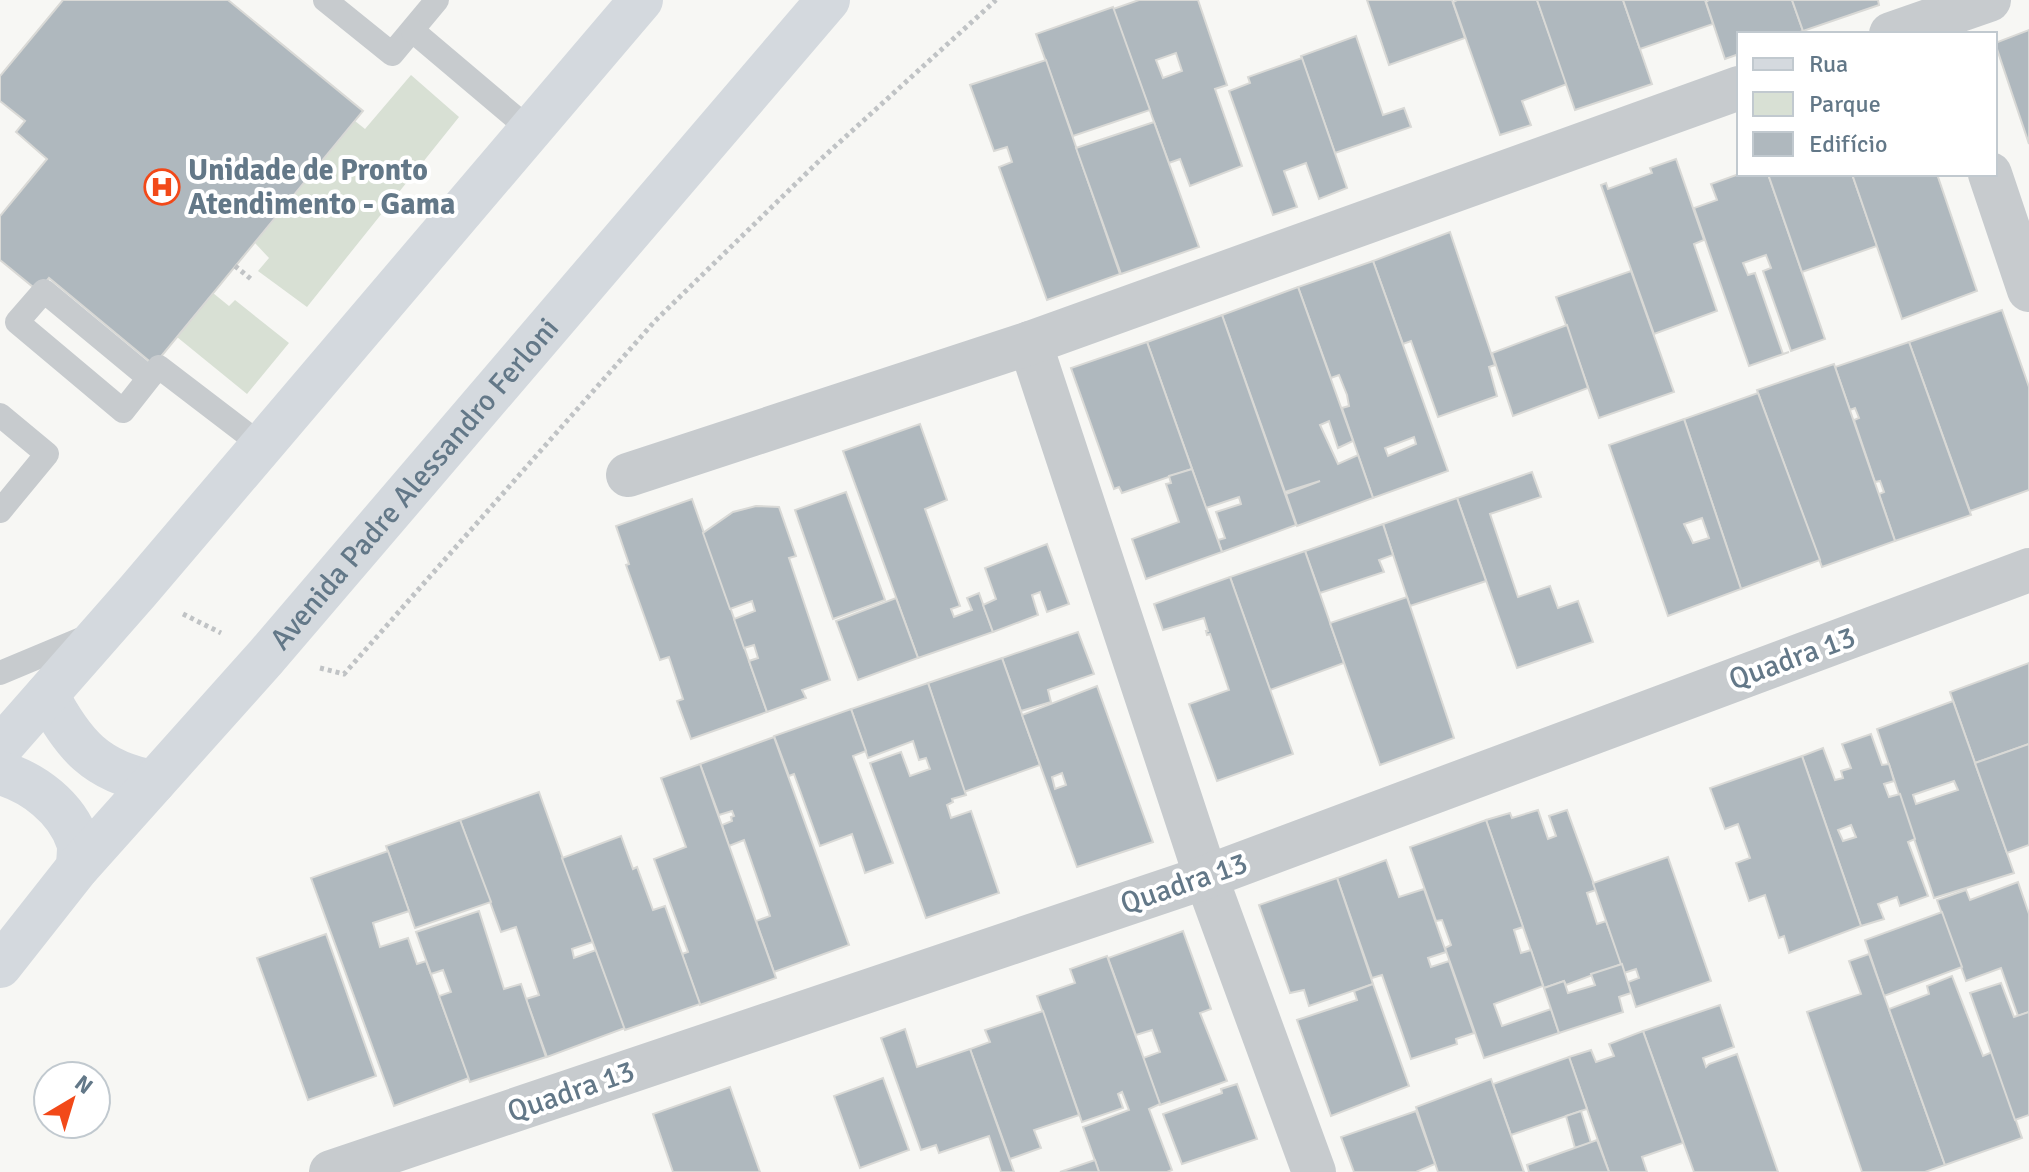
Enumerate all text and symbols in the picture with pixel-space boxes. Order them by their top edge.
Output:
legend [1737,32,1997,176]
text: Rua [1809,49,1848,79]
text: Parque [1809,89,1881,119]
text: Edifício [1809,129,1887,159]
place label: Unidade de Pronto Atendimento - Gama [188,152,455,223]
hospital icon: Unidade de Pronto Atendimento - Gama [143,168,181,206]
street label: Avenida Padre Alessandro Ferloni [262,310,567,658]
street label: Quadra 13 [1724,619,1861,698]
street label: Quadra 13 [1116,844,1253,922]
street label: Quadra 13 [503,1052,640,1130]
north arrow [32,1060,112,1140]
text: N [70,1069,98,1100]

